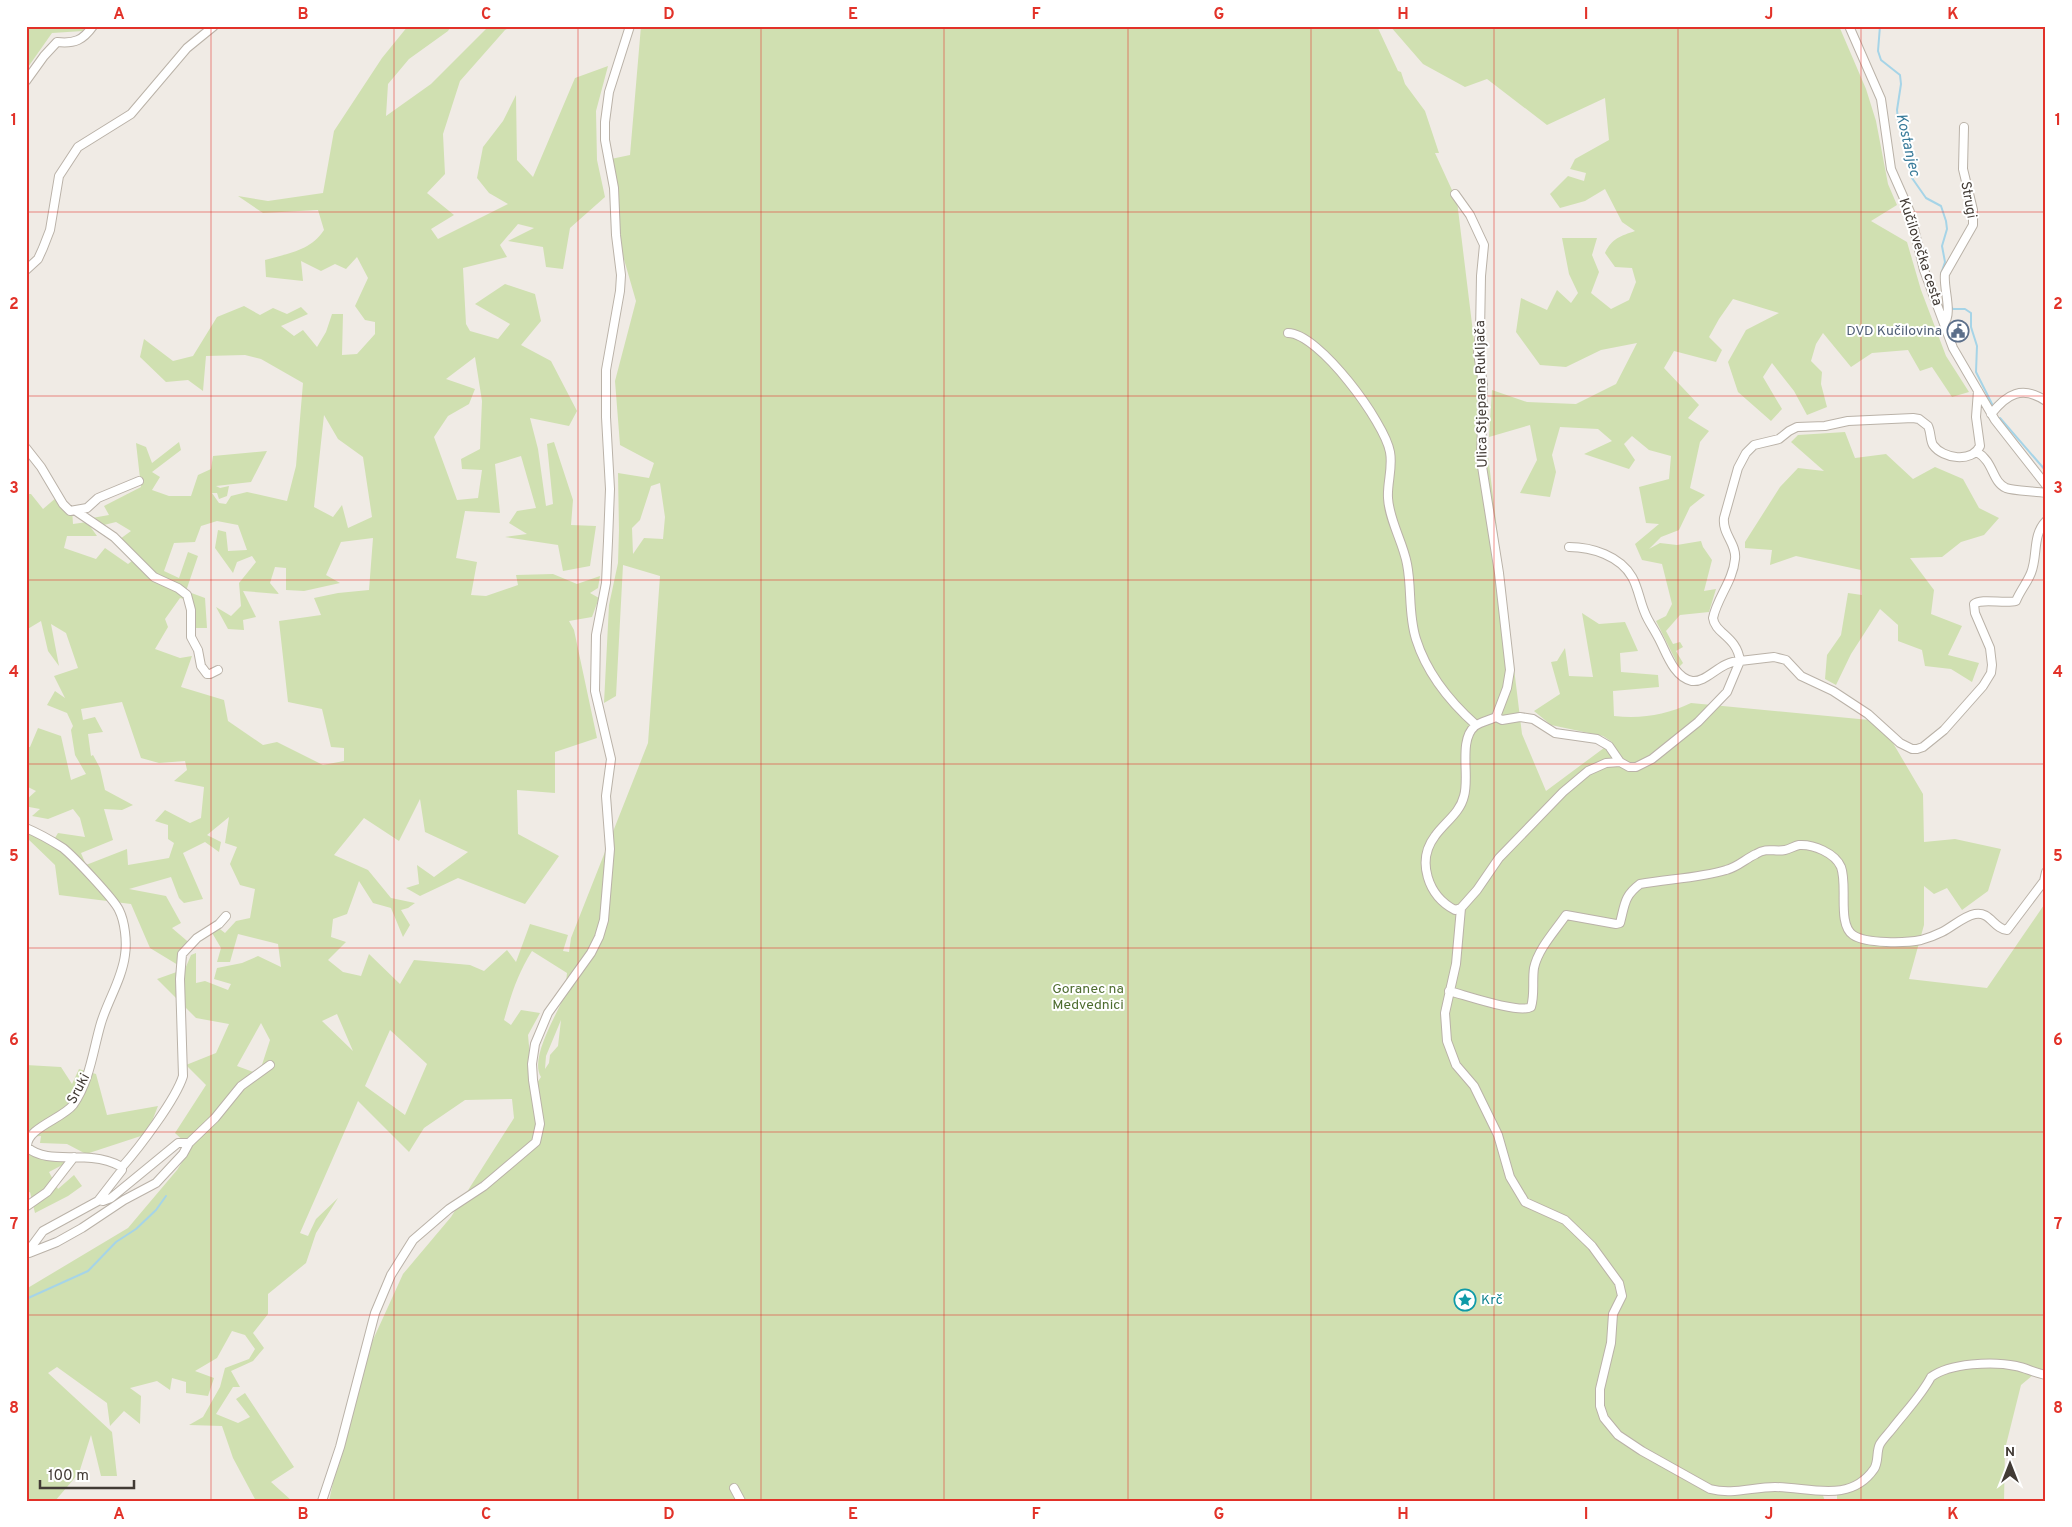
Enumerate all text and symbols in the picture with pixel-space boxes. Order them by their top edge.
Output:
text: A [113,5,125,25]
text: B [297,5,309,25]
text: C [481,5,491,25]
text: D [663,5,675,25]
text: E [848,5,858,25]
text: F [1031,5,1041,25]
text: G [1214,5,1224,25]
text: H [1397,5,1409,25]
text: I [1584,5,1588,25]
text: J [1765,5,1773,25]
text: K [1947,5,1959,25]
text: 1 [11,111,17,131]
text: 1 [2055,111,2061,131]
water label: Kostanjec [1891,112,1924,179]
street label: Strugi [1956,180,1980,220]
street label: Kučilovečka cesta [1895,196,1945,308]
text: 2 [9,295,19,315]
text: 2 [2053,295,2063,315]
public building icon: DVD Kučilovina [1946,319,1970,343]
street label: Ulica Stjepana Rukljača [1472,320,1492,468]
place label: DVD Kučilovina [1846,323,1942,340]
text: 3 [9,479,19,499]
text: 3 [2053,479,2063,499]
text: 4 [9,663,19,683]
text: 4 [2053,663,2063,683]
text: 5 [9,847,19,867]
text: 5 [2053,847,2063,867]
park label: Goranec na Medvednici [1052,981,1124,1014]
text: 6 [9,1031,19,1051]
text: 6 [2053,1031,2063,1051]
street label: Sruki [64,1071,94,1107]
text: 7 [10,1215,18,1235]
text: 7 [2054,1215,2062,1235]
place icon: Krč [1453,1288,1477,1312]
place label: Krč [1481,1292,1503,1309]
text: 8 [9,1399,19,1419]
text: 8 [2053,1399,2063,1419]
north arrow [1984,1440,2034,1490]
text: N [2005,1444,2015,1461]
scale bar [40,1457,134,1489]
text: 100 m [48,1467,89,1486]
text: A [113,1505,125,1525]
text: B [297,1505,309,1525]
text: C [481,1505,491,1525]
text: D [663,1505,675,1525]
text: E [848,1505,858,1525]
text: F [1031,1505,1041,1525]
text: G [1214,1505,1224,1525]
text: H [1397,1505,1409,1525]
text: I [1584,1505,1588,1525]
text: J [1765,1505,1773,1525]
text: K [1947,1505,1959,1525]

